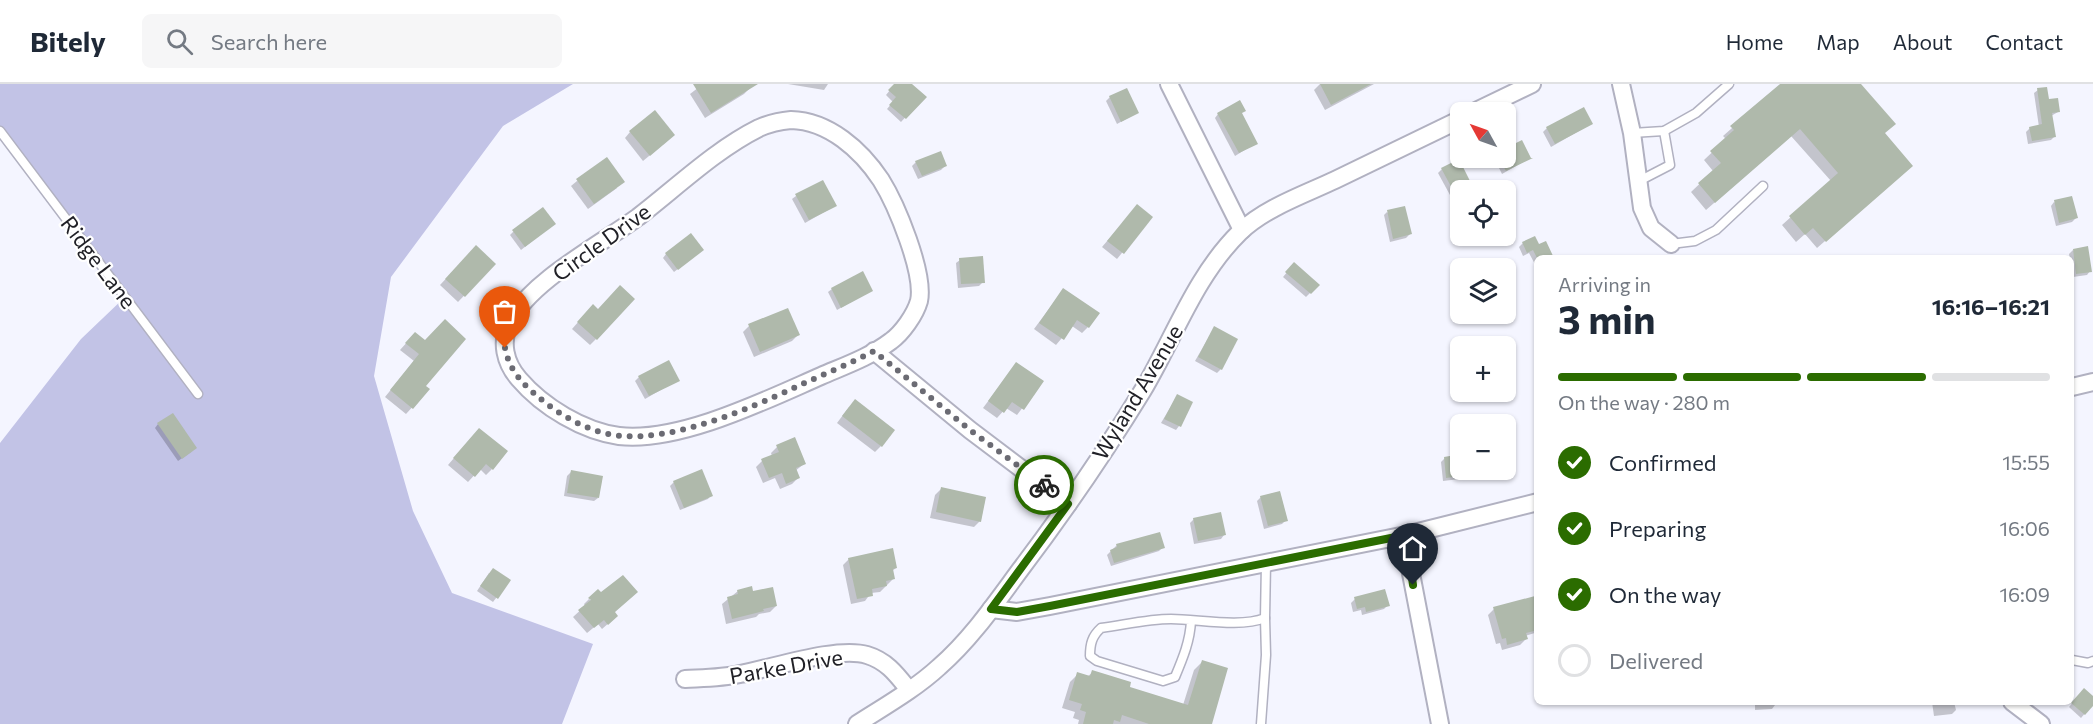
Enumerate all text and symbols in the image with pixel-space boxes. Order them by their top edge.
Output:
search box [142,14,562,68]
text: Bitely [30,24,106,58]
icon: search [163,25,196,58]
text: Search here [211,28,327,55]
text: Home [1726,29,1783,54]
text: Map [1816,29,1860,54]
text: About [1893,29,1952,54]
text: Contact [1985,29,2063,54]
north arrow [1450,102,1516,168]
map controls [1450,102,1516,480]
button: locate [1450,180,1516,246]
street label: Circle Drive [547,197,655,287]
street label: Ridge Lane [55,210,143,314]
button: layers [1450,258,1516,324]
text: Arriving in [1558,272,1651,296]
pin [479,286,530,348]
text: 16:16–16:21 [1932,293,2050,320]
text: 3 min [1558,294,1656,342]
icon: bag [488,295,521,328]
street label: Wyland Avenue [1086,319,1188,465]
button: + [1450,336,1516,402]
text: On the way · 280 m [1558,390,1730,414]
button: − [1450,414,1516,480]
icon: check [1558,446,1591,479]
text: Confirmed [1609,449,1716,476]
text: 15:55 [2002,450,2050,474]
courier [1014,455,1074,515]
icon: bike [1028,469,1061,502]
icon: check [1558,512,1591,545]
text: Preparing [1609,515,1706,542]
text: 16:06 [1999,516,2050,540]
pin [1387,523,1438,585]
icon: home [1396,532,1429,565]
icon: check [1558,578,1591,611]
text: On the way [1609,581,1721,608]
text: 16:09 [1999,582,2050,606]
street label: Parke Drive [727,643,845,689]
text: Delivered [1609,647,1703,674]

